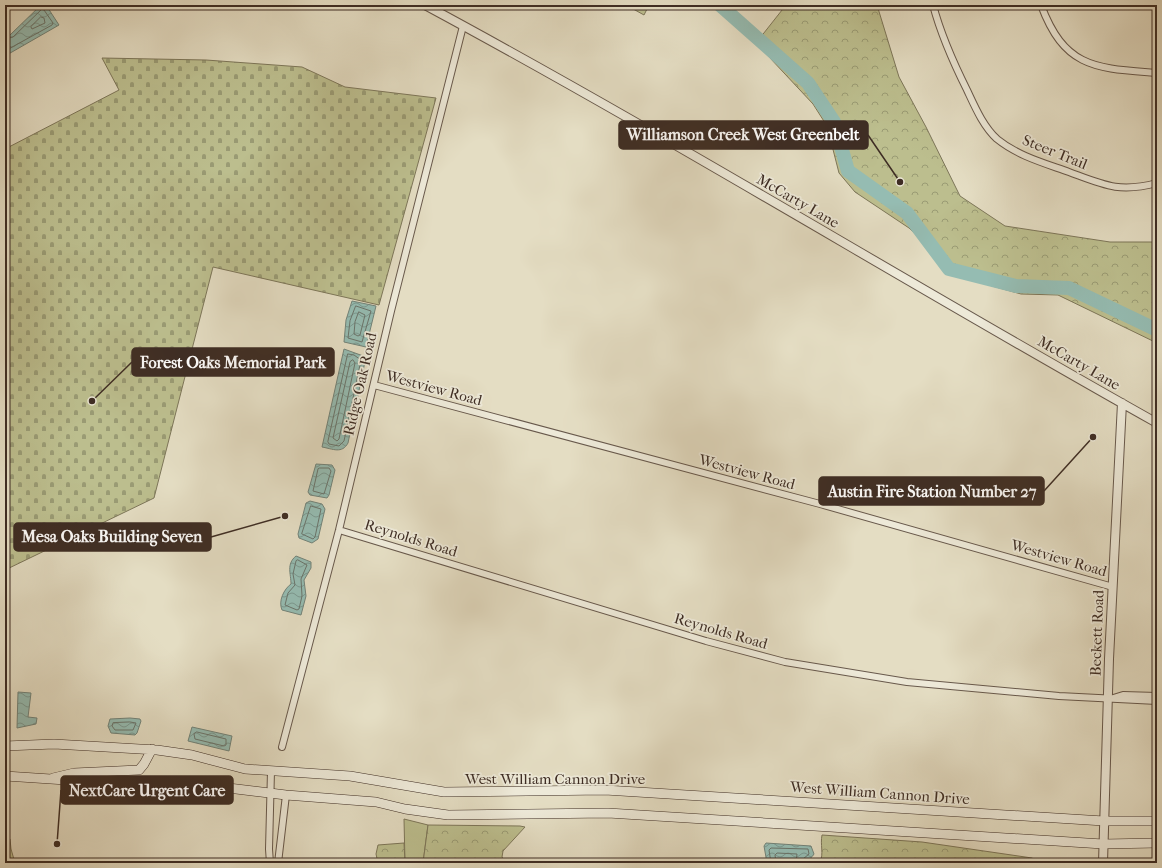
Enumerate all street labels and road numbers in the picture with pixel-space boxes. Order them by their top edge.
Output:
street label: Steer Trail [1020,131,1090,173]
street label: McCarty Lane [754,170,843,232]
street label: Ridge Oak Road [339,330,381,437]
street label: McCarty Lane [1035,332,1124,394]
street label: Westview Road [383,366,485,410]
street label: Westview Road [696,450,798,494]
street label: Reynolds Road [362,515,460,561]
street label: Westview Road [1008,535,1110,581]
street label: Beckett Road [1087,589,1108,676]
street label: Reynolds Road [672,609,771,653]
street label: West William Cannon Drive [464,770,646,788]
street label: West William Cannon Drive [789,778,971,808]

